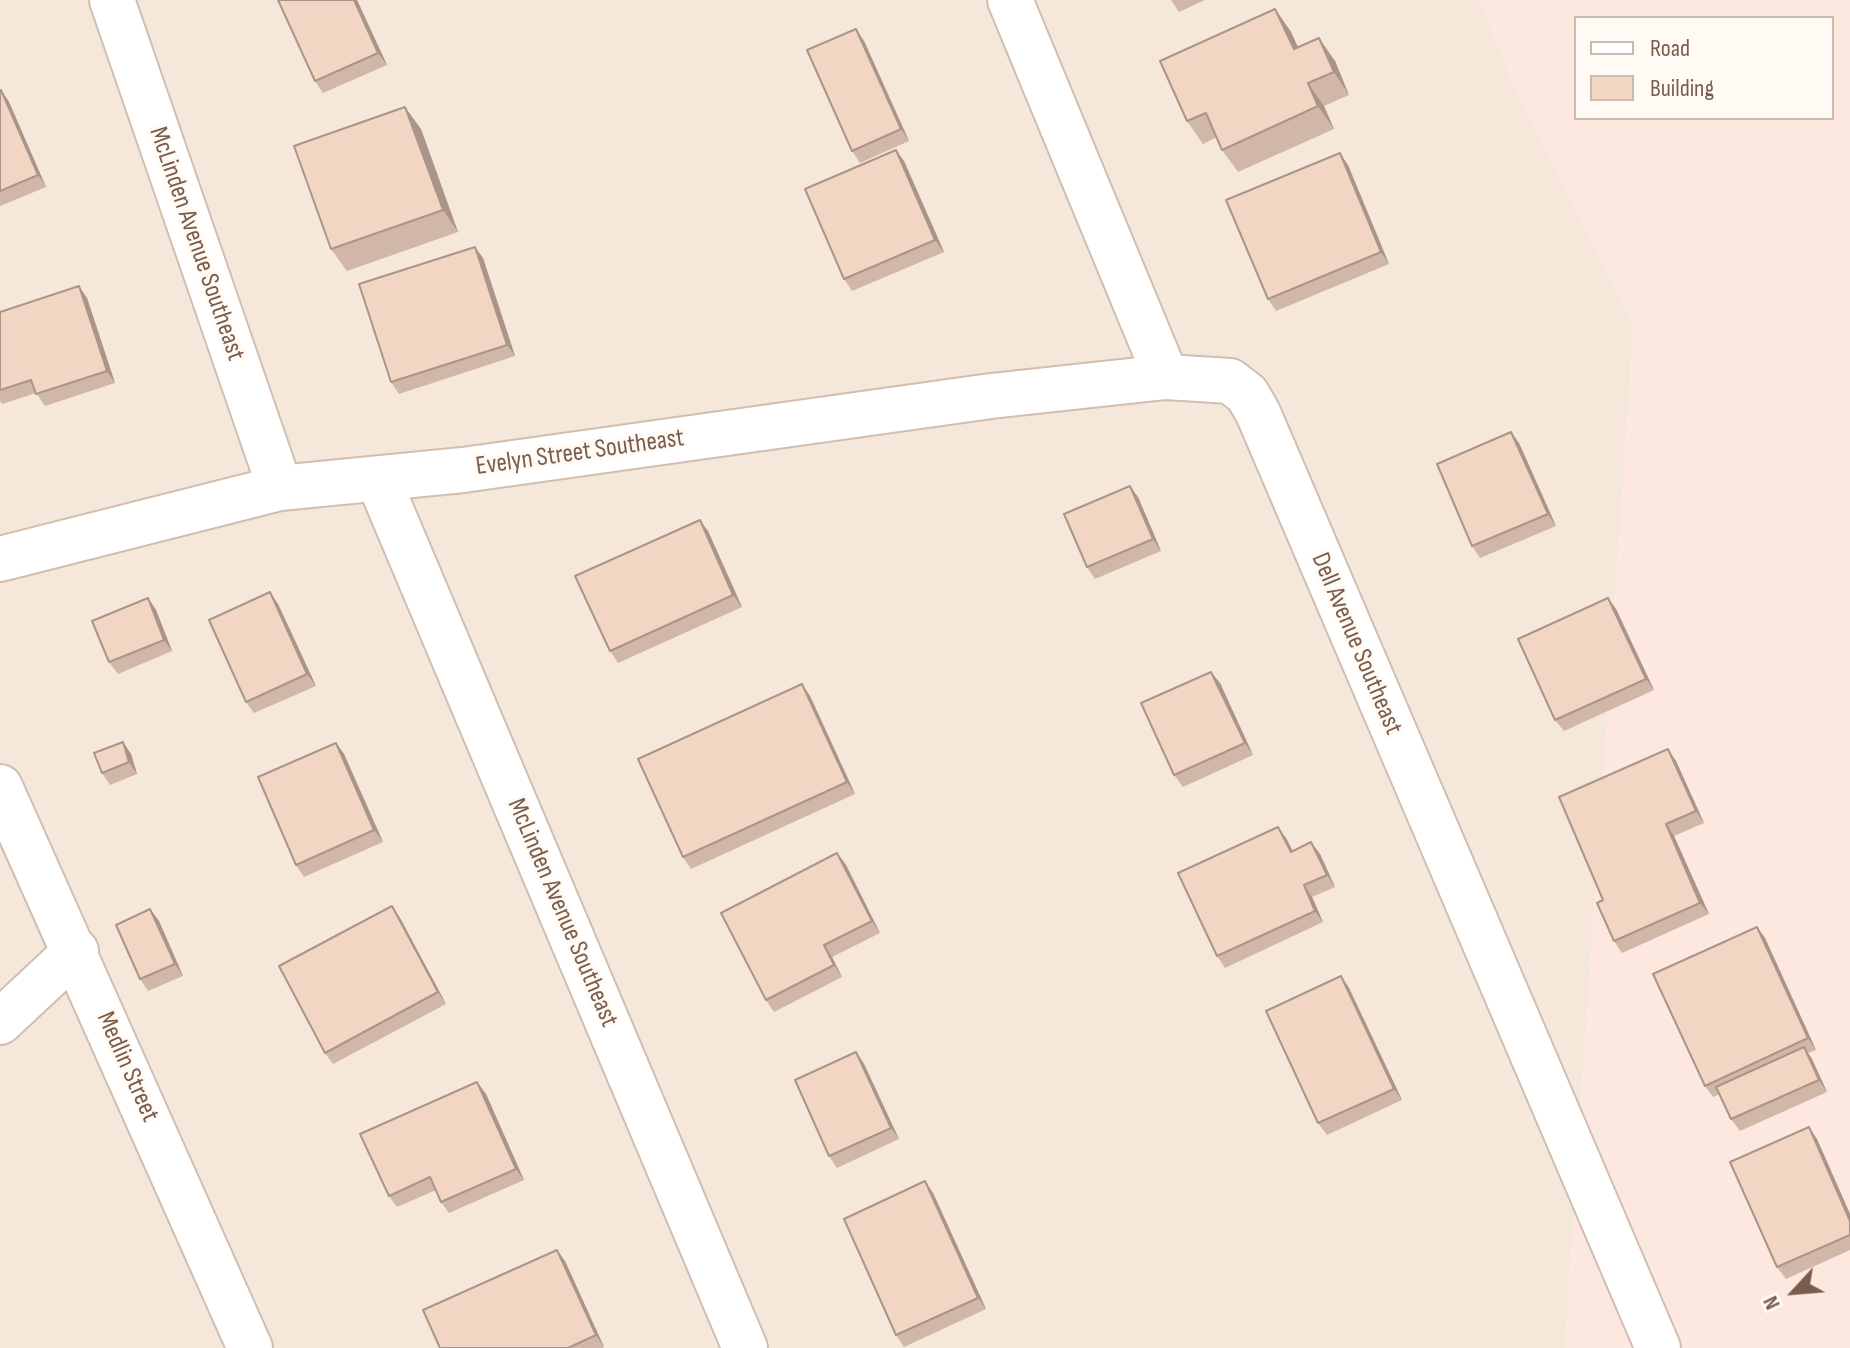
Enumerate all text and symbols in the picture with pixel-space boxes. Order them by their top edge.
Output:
legend [1574,16,1834,120]
text: Road [1650,34,1690,63]
text: Building [1650,74,1714,103]
street label: McLinden Avenue Southeast [141,123,251,365]
street label: Evelyn Street Southeast [474,423,686,483]
street label: Dell Avenue Southeast [1304,548,1408,740]
street label: McLinden Avenue Southeast [500,794,624,1032]
street label: Medlin Street [89,1007,165,1127]
north arrow [1754,1252,1834,1332]
text: N [1757,1292,1787,1314]

